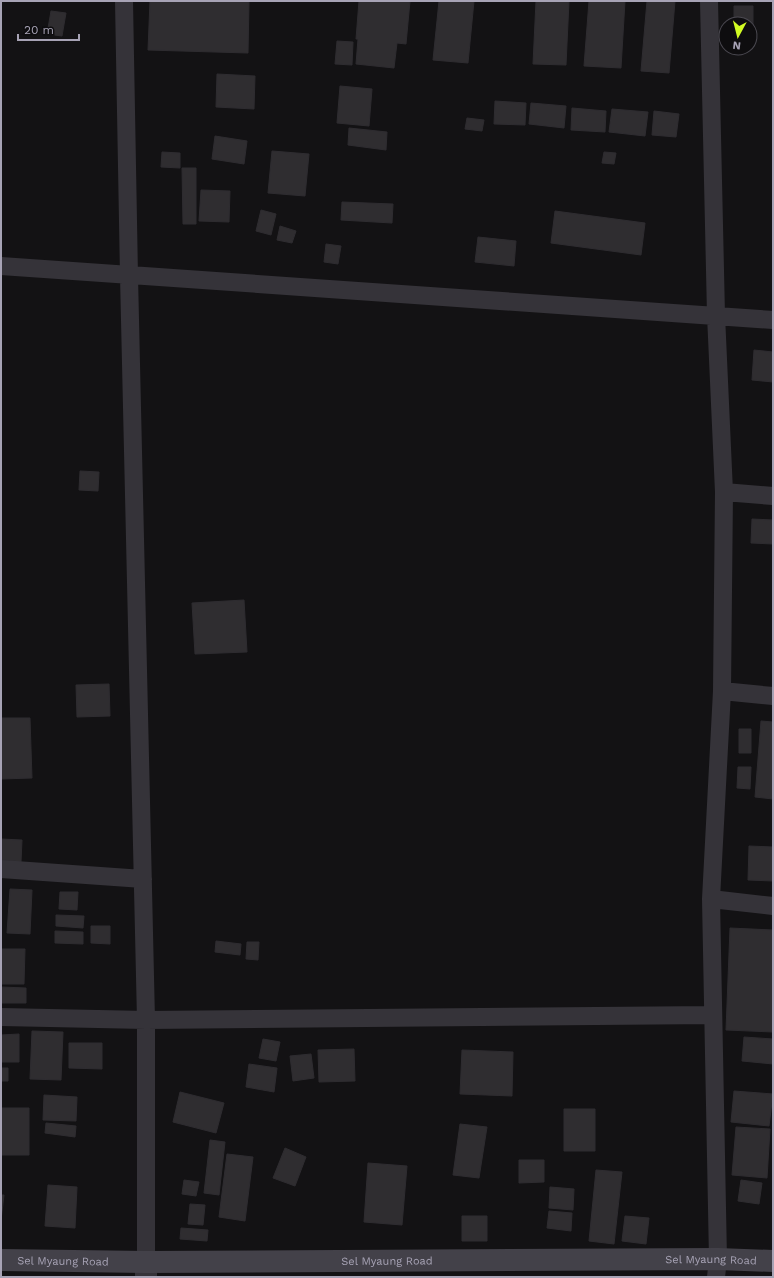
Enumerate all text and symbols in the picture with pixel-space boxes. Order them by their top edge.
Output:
scale bar [18,16,79,42]
north arrow [718,16,758,56]
text: 20 m [24,23,54,37]
text: N [732,38,742,52]
street label: Sel Myaung Road [665,1253,757,1267]
street label: Sel Myaung Road [17,1254,109,1268]
street label: Sel Myaung Road [341,1254,433,1268]

